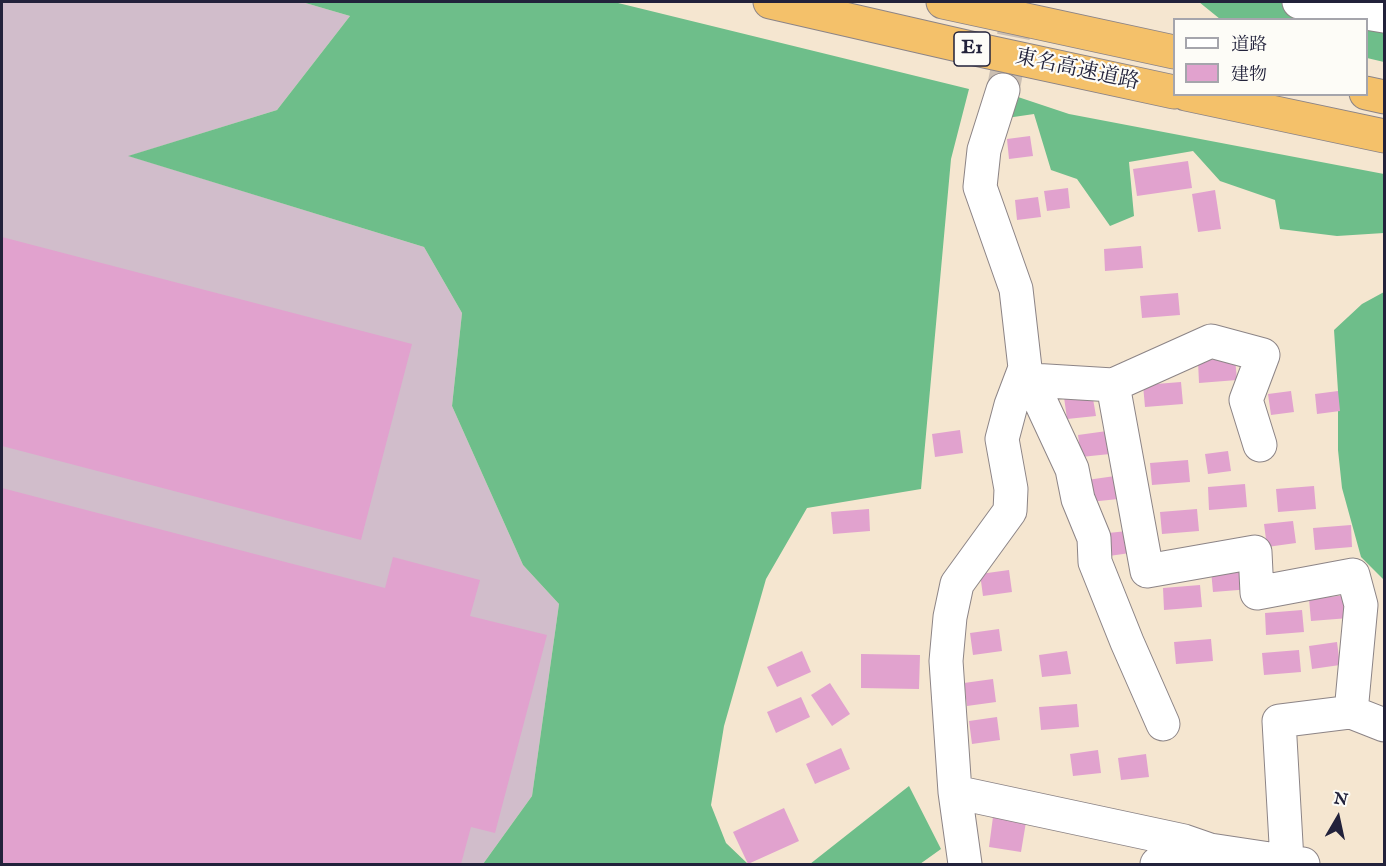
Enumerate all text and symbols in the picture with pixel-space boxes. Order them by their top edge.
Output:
legend [1173,18,1368,96]
road number: E1 [954,32,990,66]
text: 道路 [1231,34,1267,57]
street label: 東名高速道路 [1013,46,1141,96]
text: 建物 [1231,64,1267,87]
north arrow [1308,788,1368,848]
text: N [1332,789,1349,811]

